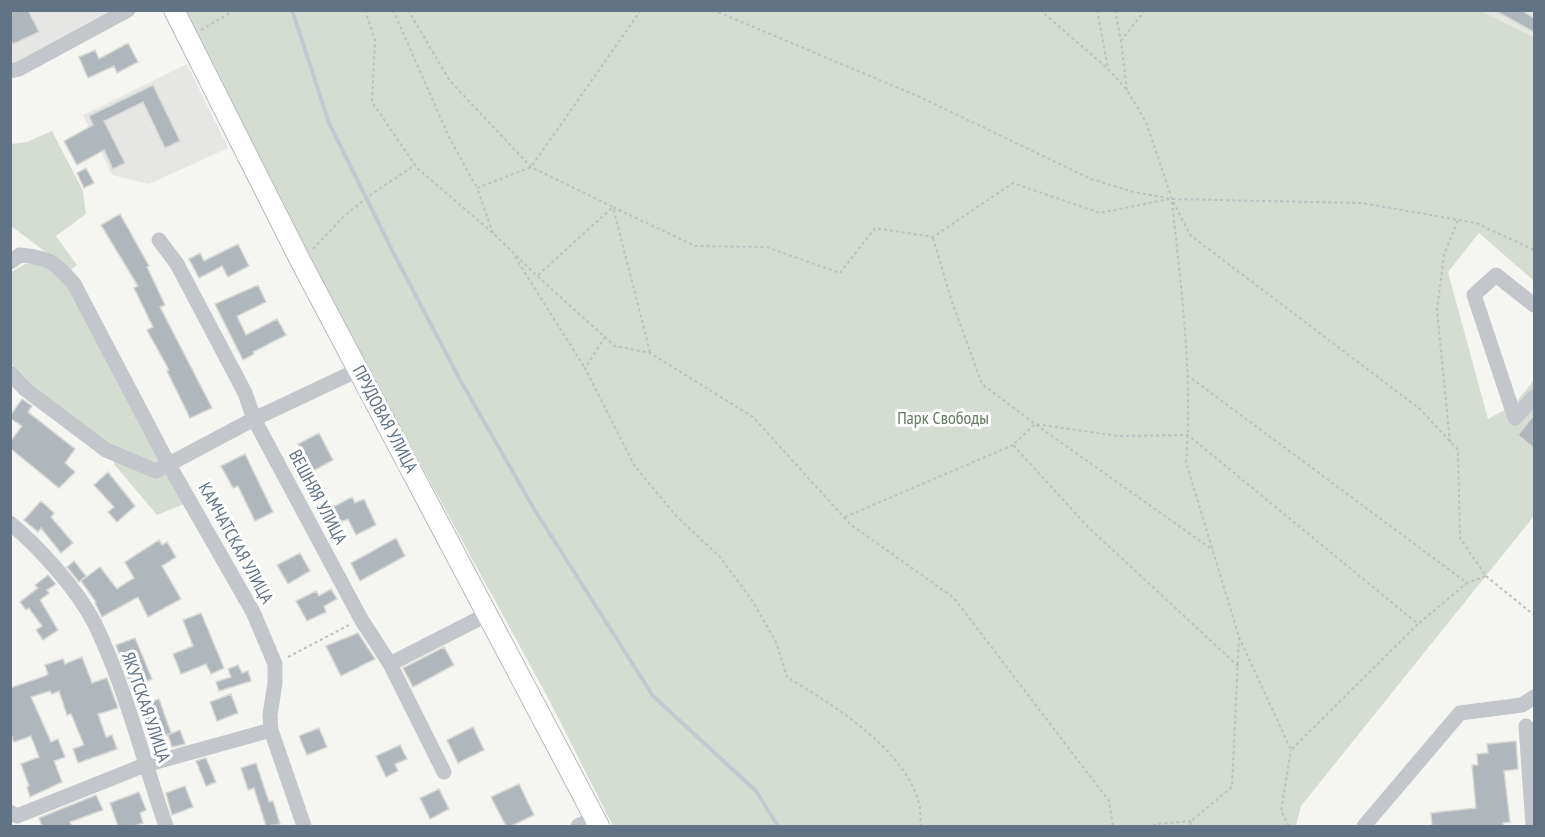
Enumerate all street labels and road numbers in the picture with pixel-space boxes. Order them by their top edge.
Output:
street label: ПРУДОВАЯ УЛИЦА [348,361,424,477]
street label: ВЕШНЯЯ УЛИЦА [284,446,353,548]
street label: КАМЧАТСКАЯ УЛИЦА [194,478,279,608]
street label: ЯКУТСКАЯ УЛИЦА [117,649,176,765]

